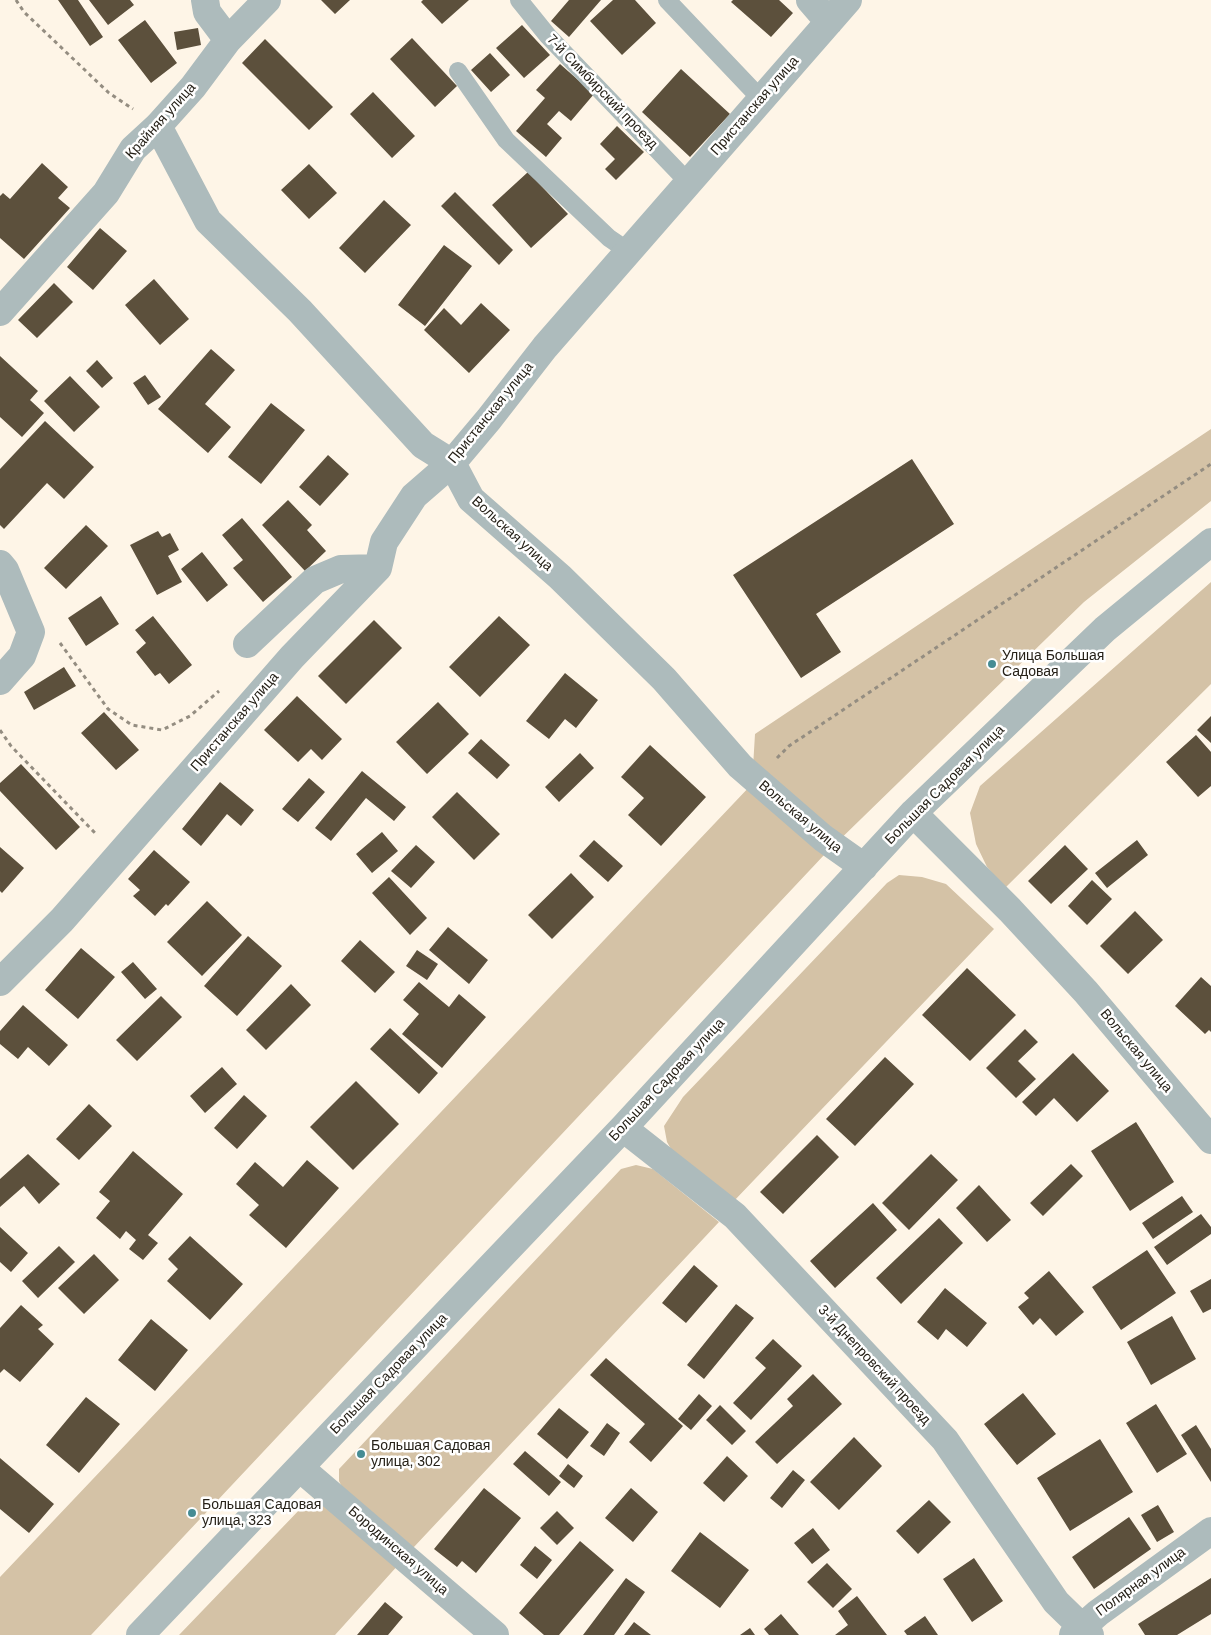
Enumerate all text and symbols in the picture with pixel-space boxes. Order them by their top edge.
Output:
street label: 7-й Симбирский проезд [543,31,661,153]
street label: Пристанская улица [707,53,803,159]
street label: Крайняя улица [122,79,200,163]
street label: Пристанская улица [445,359,537,467]
street label: Вольская улица [468,493,556,575]
place label: Улица Большая Садовая [1002,648,1104,680]
marker: Улица Большая Садовая [986,658,998,670]
street label: Пристанская улица [187,669,283,775]
street label: Большая Садовая улица [882,722,1008,848]
street label: Вольская улица [755,777,845,857]
street label: Вольская улица [1096,1006,1176,1096]
street label: Большая Садовая улица [606,1015,728,1145]
street label: 3-й Днепровский проезд [814,1302,934,1428]
street label: Большая Садовая улица [327,1310,451,1438]
place label: Большая Садовая улица, 302 [371,1438,490,1470]
marker: Большая Садовая улица, 302 [355,1448,367,1460]
place label: Большая Садовая улица, 323 [202,1497,321,1530]
street label: Бородинская улица [345,1503,451,1599]
marker: Большая Садовая улица, 323 [186,1507,198,1519]
street label: Полярная улица [1093,1544,1189,1620]

